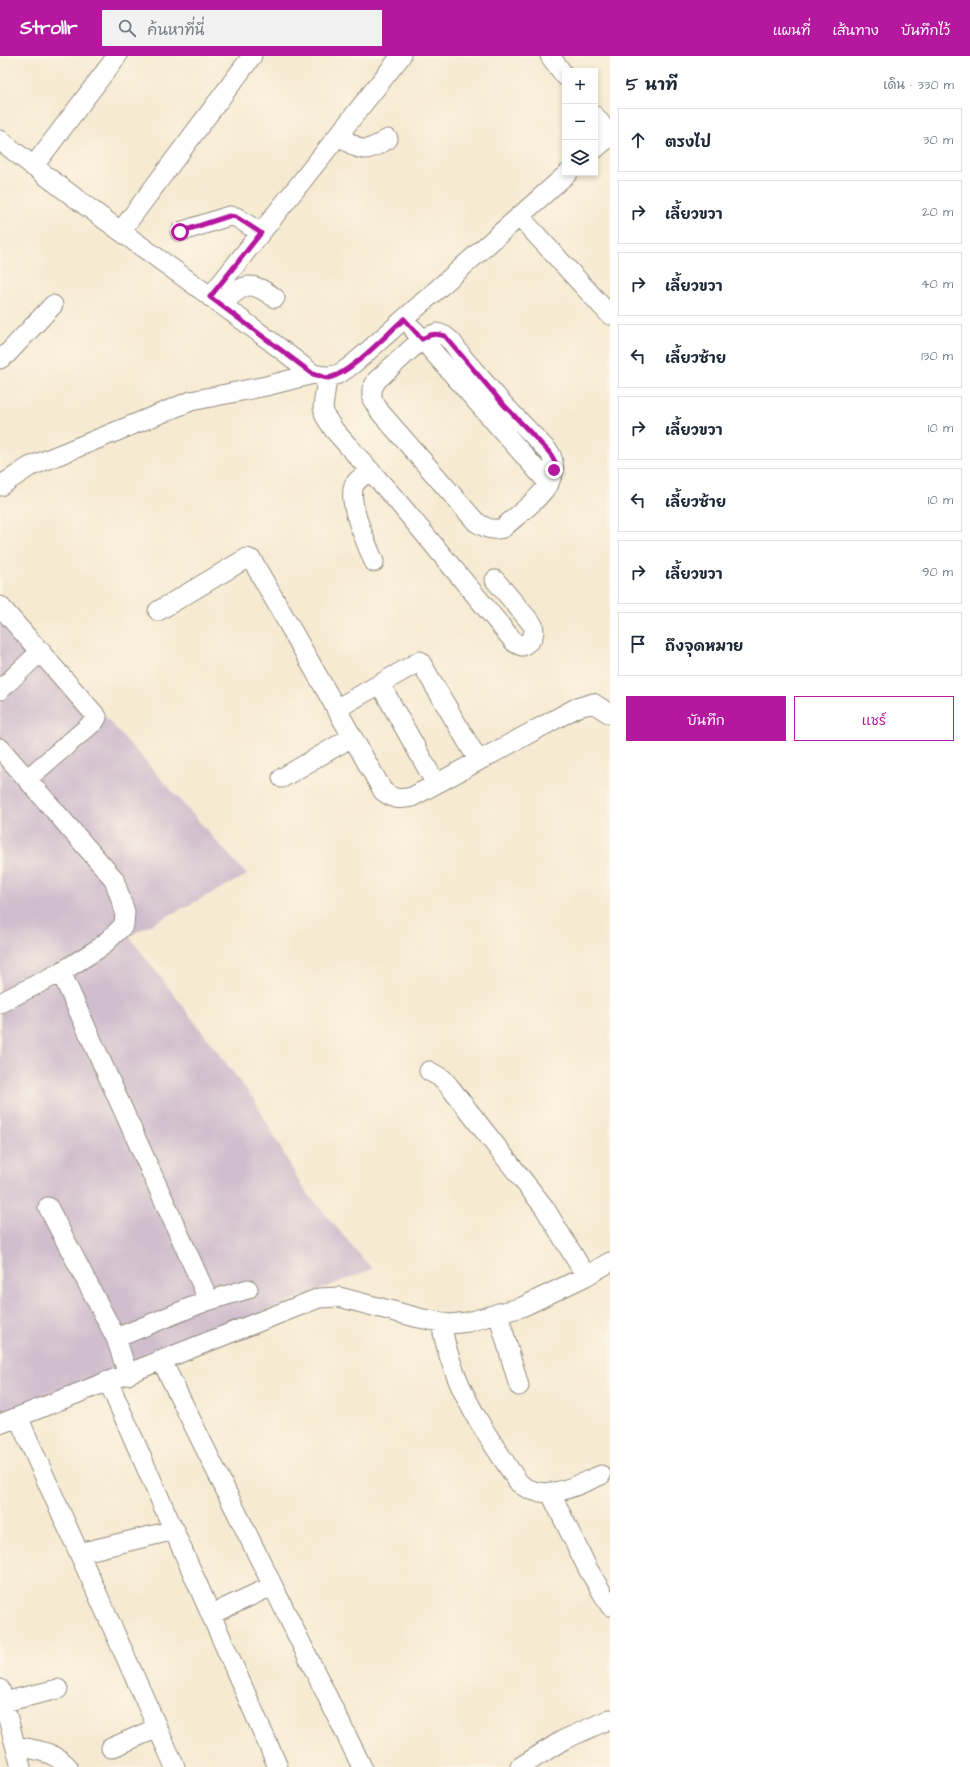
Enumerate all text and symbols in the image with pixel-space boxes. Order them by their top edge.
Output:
search box [102,10,382,46]
text: Strollr [20,15,78,42]
icon: search [116,17,138,39]
text: ค้นหาที่นี่ [148,20,205,41]
text: แผนที่ [773,21,810,41]
text: เส้นทาง [832,21,879,41]
text: บันทึกไว้ [901,21,950,41]
map controls [562,68,598,176]
button: + [562,68,598,104]
text: 5 นาที [626,73,678,97]
text: เดิน · 330 m [883,76,954,94]
button: − [562,104,598,140]
icon: ahead [627,129,649,151]
text: 30 m [923,131,953,149]
text: ตรงไป [665,132,711,153]
button: layers [562,140,598,176]
icon: right [627,201,649,223]
text: 20 m [922,203,953,221]
text: เลี้ยวขวา [665,204,723,225]
route start [171,223,189,241]
icon: right [627,273,649,295]
text: 40 m [921,275,953,293]
text: เลี้ยวขวา [665,276,723,297]
icon: left [627,345,649,367]
text: 130 m [921,347,953,365]
text: เลี้ยวซ้าย [665,348,726,369]
icon: right [627,417,649,439]
text: 10 m [928,419,953,437]
text: เลี้ยวขวา [665,420,723,441]
route end [545,461,563,479]
icon: left [627,489,649,511]
text: 10 m [928,491,953,509]
text: เลี้ยวซ้าย [665,492,726,513]
icon: right [627,561,649,583]
text: 90 m [922,563,953,581]
text: เลี้ยวขวา [665,564,723,585]
icon: arrive [627,633,649,655]
text: ถึงจุดหมาย [665,636,743,657]
button: บันทึก [626,696,786,741]
button: แชร์ [794,696,954,741]

